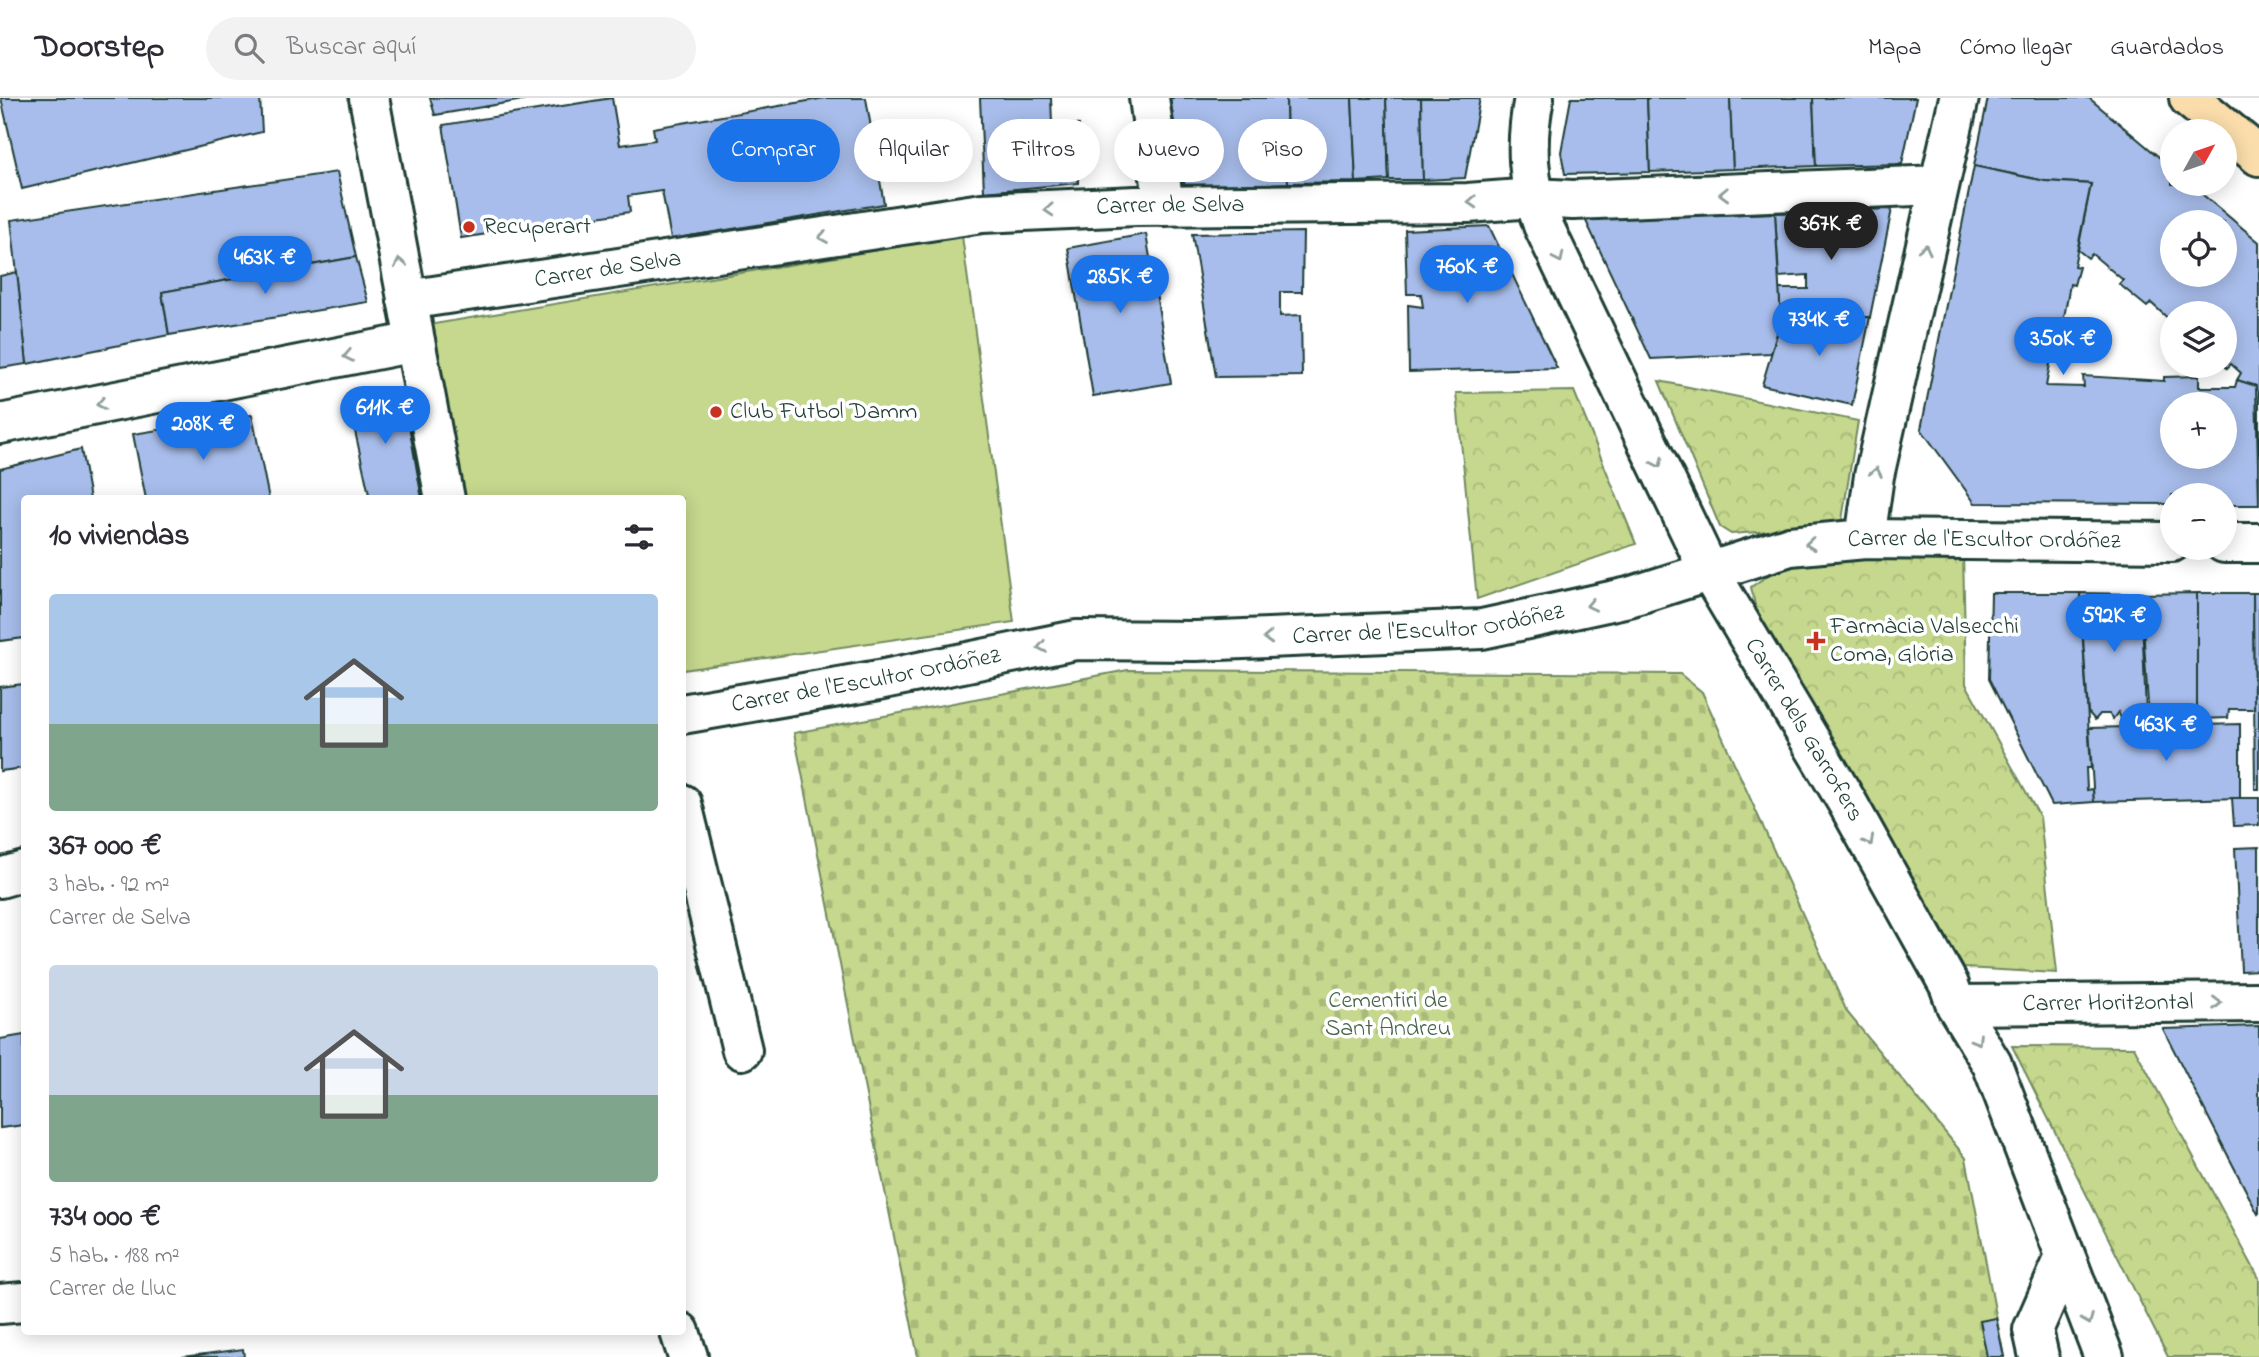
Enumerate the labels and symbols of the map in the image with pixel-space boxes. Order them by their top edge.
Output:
north arrow [2160,119,2236,196]
one-way arrow [1718,187,1729,202]
street label: Carrer de Selva [1096,188,1244,225]
one-way arrow [1467,194,1478,209]
one-way arrow [1043,202,1054,217]
pin: 367K € [1774,202,1888,262]
place label: Recuperart [483,210,591,245]
marker: Recuperart [461,219,477,235]
one-way arrow [817,229,829,244]
pin: 463K € [208,236,322,296]
street label: Carrer de Selva [532,241,684,298]
one-way arrow [1916,244,1931,256]
pin: 760K € [1410,246,1524,305]
one-way arrow [1551,251,1565,263]
pin: 285K € [1063,256,1177,315]
one-way arrow [393,257,408,269]
pin: 734K € [1762,299,1876,358]
pin: 350K € [2006,317,2120,377]
one-way arrow [342,347,354,362]
pin: 611K € [328,386,442,446]
place label: Club Futbol Damm [730,395,917,430]
one-way arrow [95,396,107,411]
pin: 208K € [146,402,260,462]
marker: Club Futbol Damm [708,404,724,420]
one-way arrow [1649,456,1663,468]
one-way arrow [1867,466,1882,478]
street label: Carrer de l'Escultor Ordóñez [1846,521,2122,559]
one-way arrow [1804,536,1815,551]
street label: Carrer de l'Escultor Ordóñez [1292,594,1568,654]
pin: 592K € [2057,594,2171,654]
one-way arrow [1585,597,1597,611]
place label: Farmàcia Valsecchi Coma, Glòria [1829,610,2019,673]
one-way arrow [1263,631,1274,646]
street label: Carrer dels Garrofers [1735,631,1872,828]
marker: Farmàcia Valsecchi Coma, Glòria [1808,633,1824,649]
street label: Carrer de l'Escultor Ordóñez [729,638,1005,723]
one-way arrow [1036,639,1048,654]
pin: 463K € [2109,704,2223,763]
one-way arrow [1861,833,1874,846]
park label: Cementiri de Sant Andreu [1325,984,1451,1047]
street label: Carrer Horitzontal [2022,985,2194,1022]
one-way arrow [2213,995,2223,1011]
one-way arrow [1969,1033,1982,1046]
one-way arrow [2080,1313,2094,1325]

